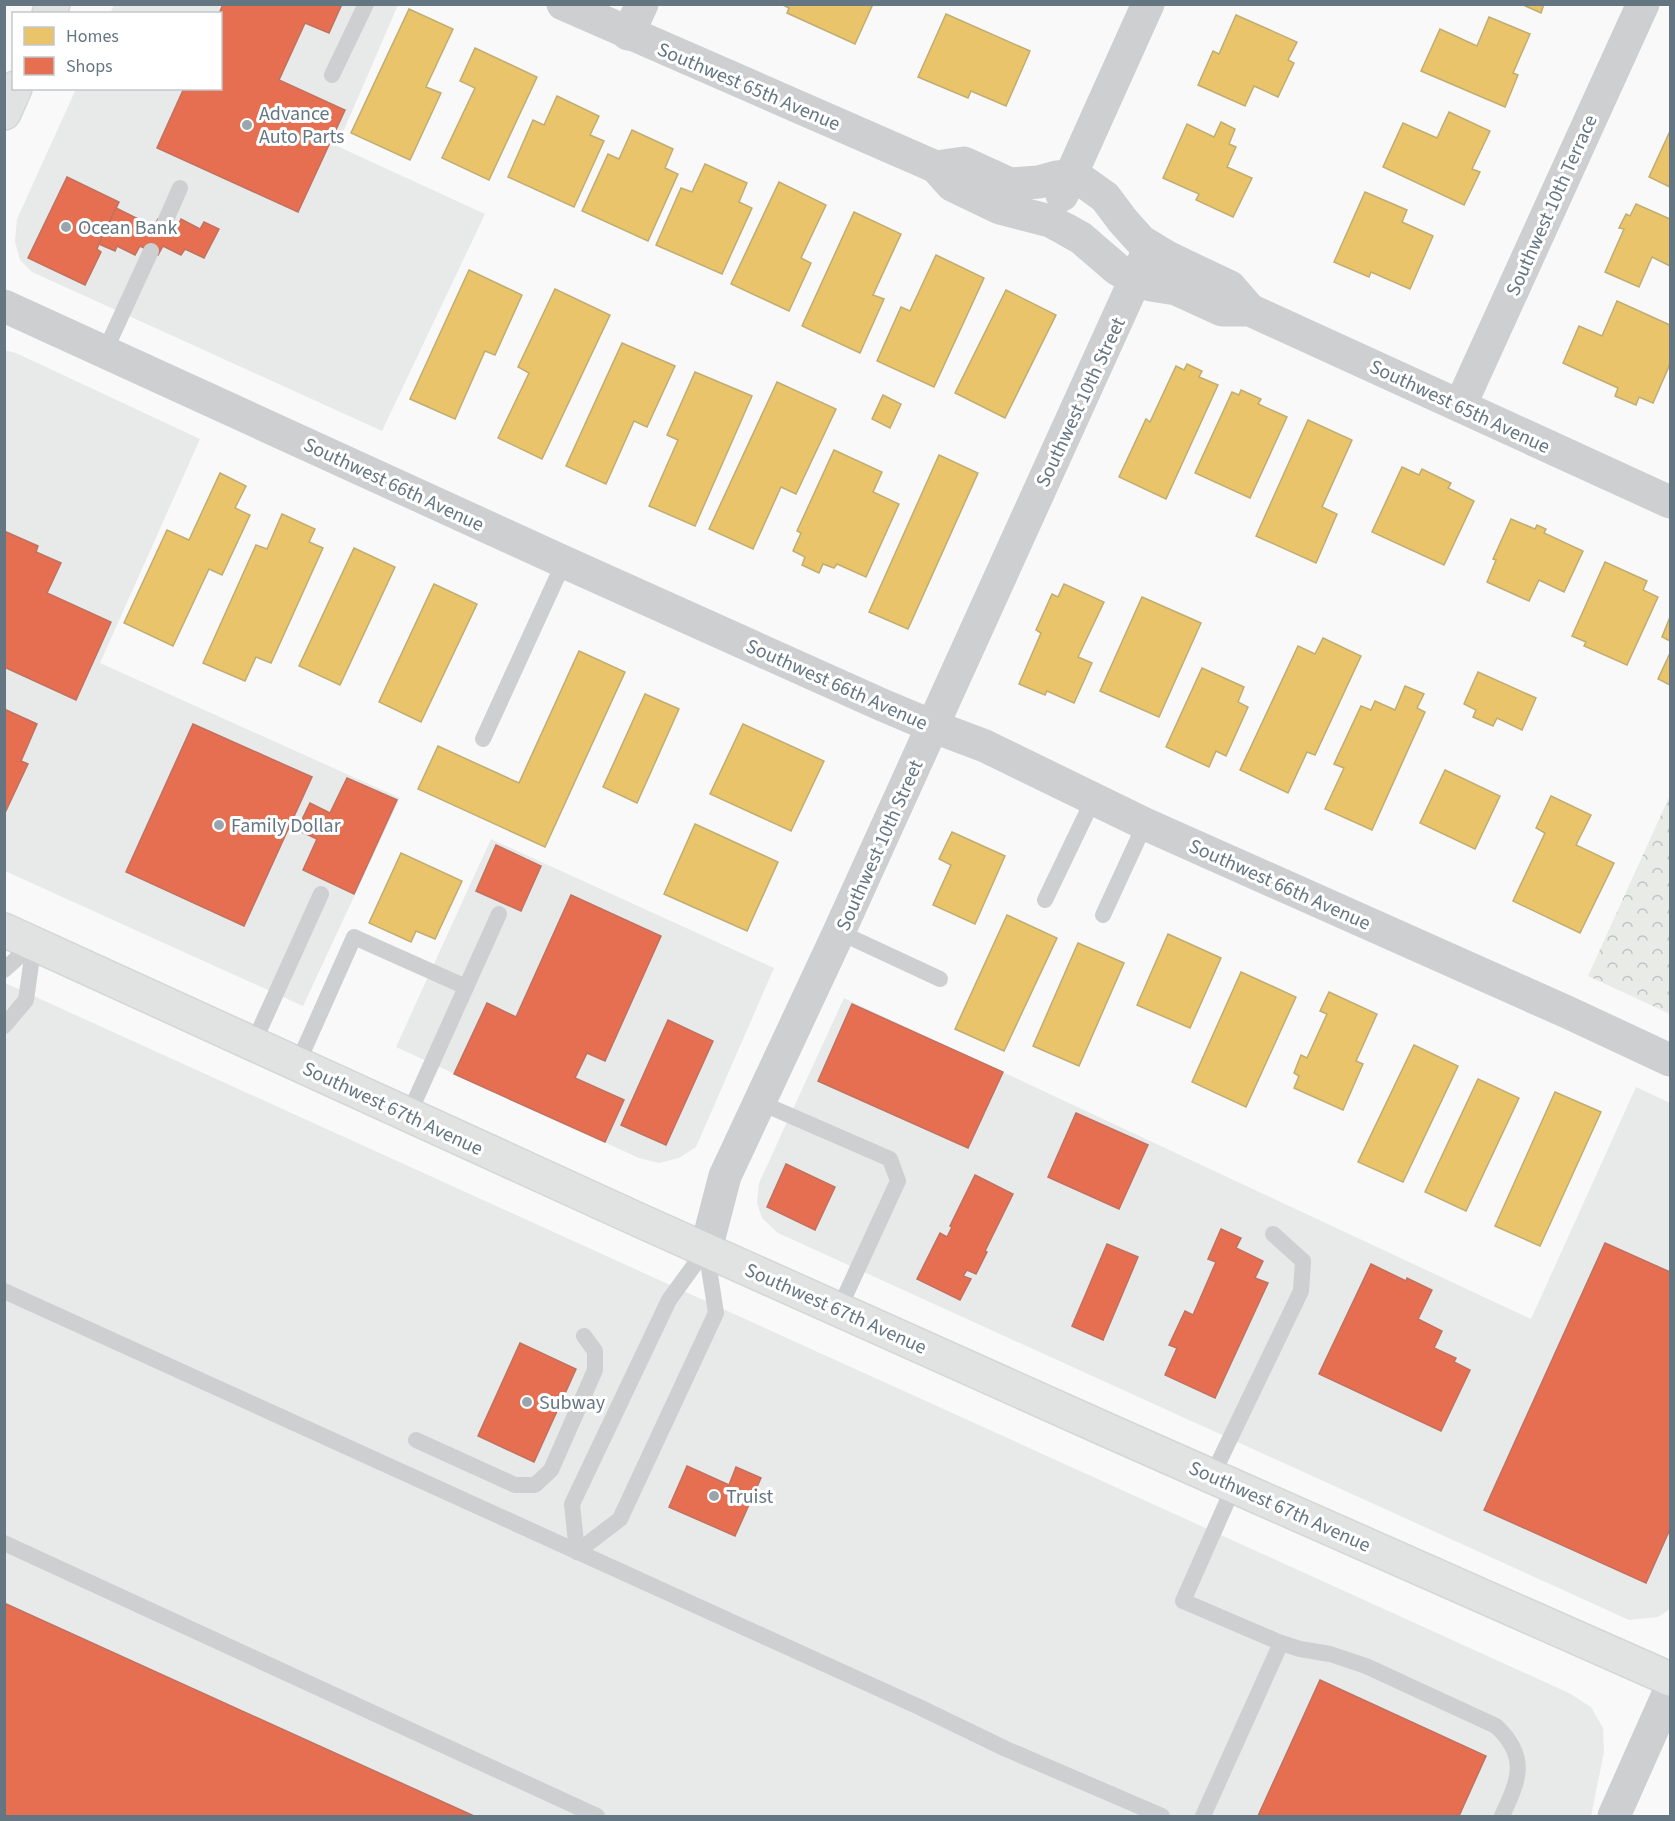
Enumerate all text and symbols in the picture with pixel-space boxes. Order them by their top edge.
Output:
legend [12,12,222,90]
text: Homes [66,24,119,49]
street label: Southwest 65th Avenue [653,36,844,138]
text: Shops [66,54,113,79]
place label: Advance Auto Parts [259,100,344,151]
street label: Southwest 10th Terrace [1499,110,1605,301]
marker: Advance Auto Parts [240,118,254,132]
place label: Ocean Bank [78,214,177,242]
marker: Ocean Bank [59,220,73,234]
street label: Southwest 10th Street [1029,313,1133,492]
street label: Southwest 65th Avenue [1365,353,1554,461]
street label: Southwest 66th Avenue [299,431,488,539]
street label: Southwest 66th Avenue [741,632,932,738]
street label: Southwest 10th Street [830,755,930,935]
place label: Family Dollar [231,812,341,840]
marker: Family Dollar [212,818,226,832]
street label: Southwest 66th Avenue [1184,832,1375,938]
street label: Southwest 67th Avenue [298,1055,487,1163]
street label: Southwest 67th Avenue [740,1256,931,1362]
place label: Subway [539,1389,606,1417]
marker: Subway [520,1395,534,1409]
street label: Southwest 67th Avenue [1184,1454,1375,1560]
place label: Truist [726,1483,774,1511]
marker: Truist [707,1489,721,1503]

